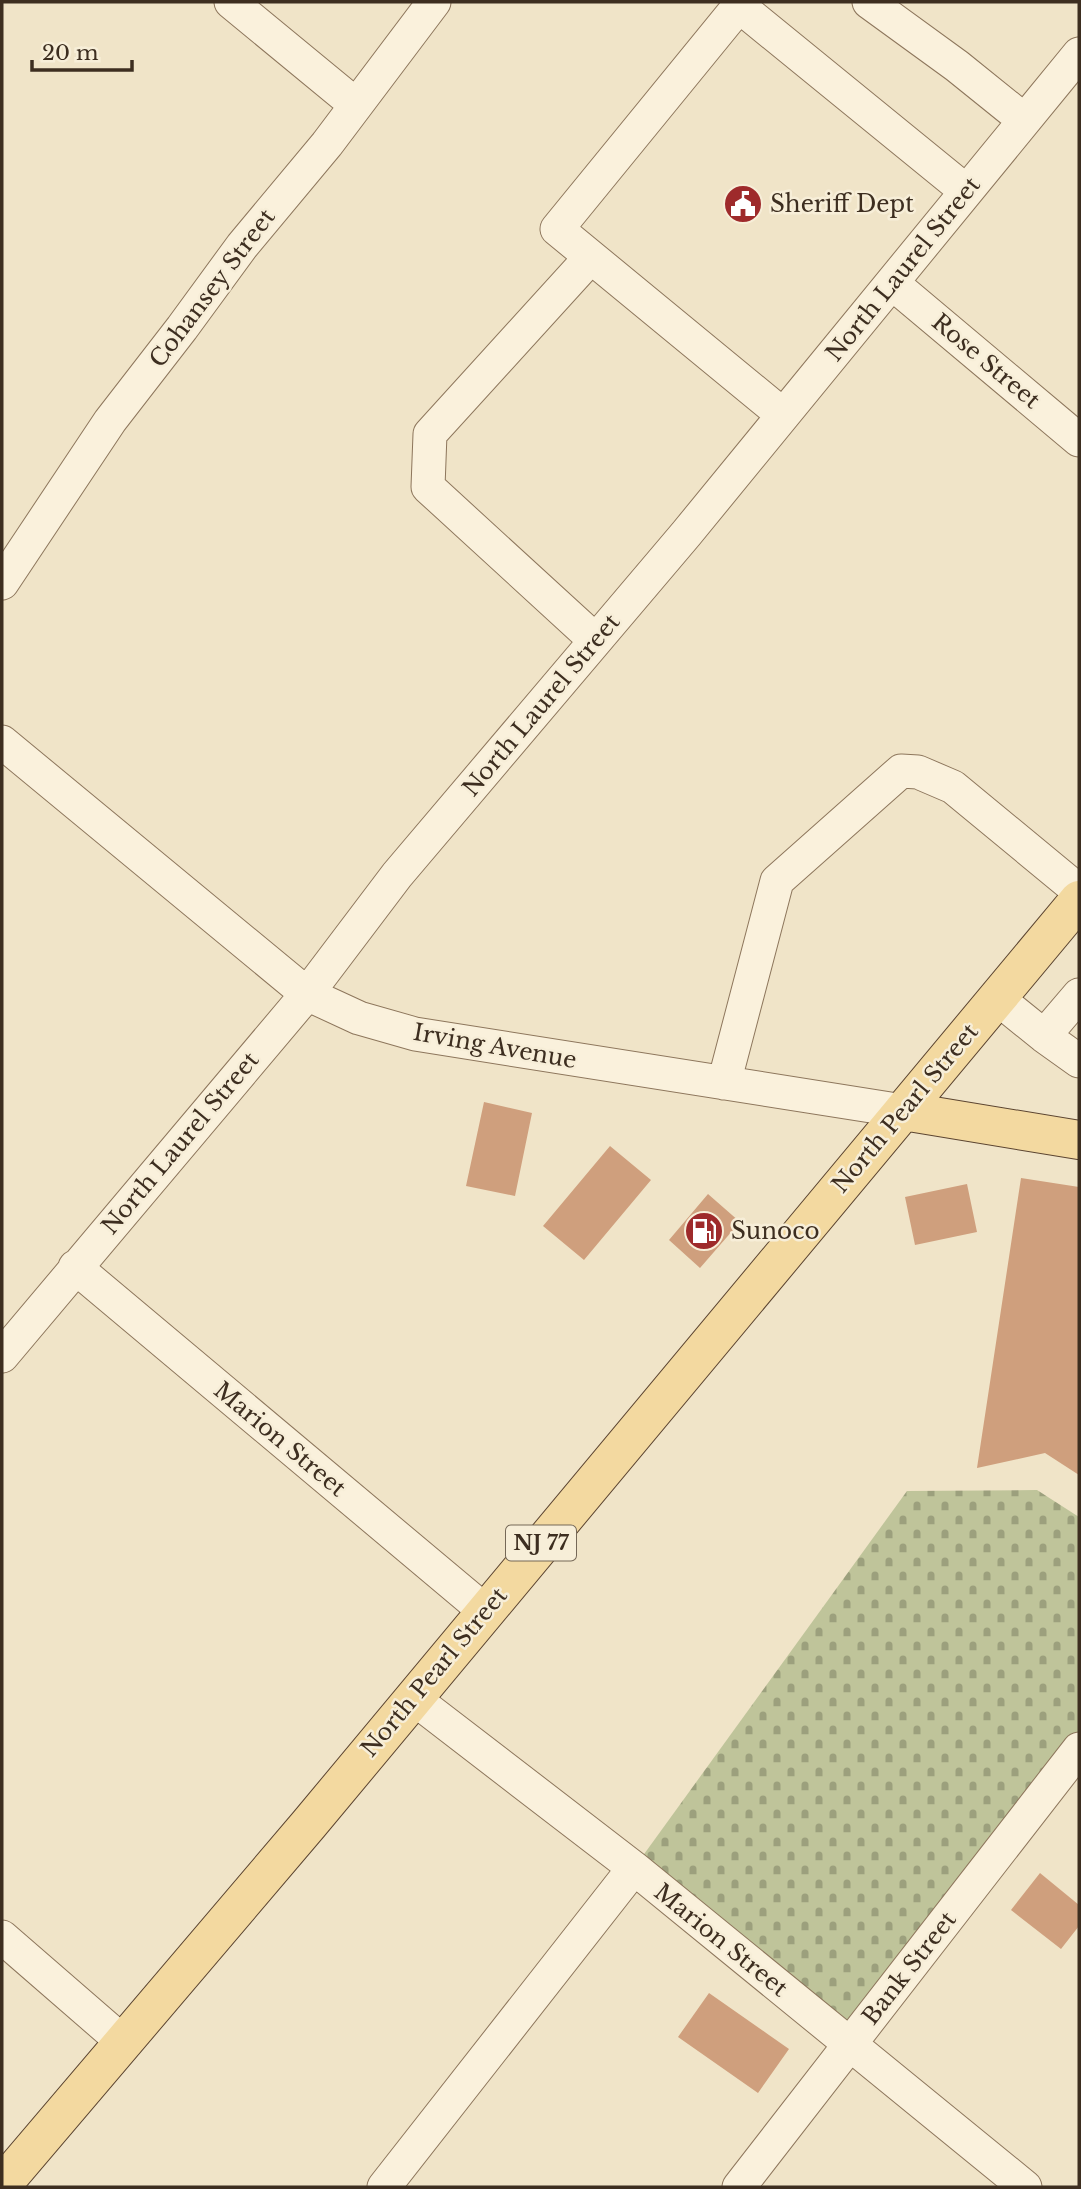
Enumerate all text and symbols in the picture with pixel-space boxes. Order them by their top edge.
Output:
scale bar [32,28,131,72]
text: 20 m [42,40,99,66]
street label: North Laurel Street [820,171,986,367]
public building icon: Sheriff Dept [722,183,764,225]
place label: Sheriff Dept [770,190,914,218]
street label: Cohansey Street [143,203,281,373]
street label: Rose Street [926,308,1046,414]
street label: North Laurel Street [457,608,626,802]
street label: North Pearl Street [826,1017,984,1198]
street label: Irving Avenue [411,1018,579,1074]
street label: North Laurel Street [96,1046,265,1240]
fuel station icon: Sunoco [683,1210,725,1252]
place label: Sunoco [731,1217,820,1245]
street label: Marion Street [208,1376,352,1502]
road number: NJ 77 [506,1526,576,1560]
street label: North Pearl Street [355,1581,513,1762]
street label: Marion Street [649,1878,793,2002]
street label: Bank Street [856,1906,962,2030]

